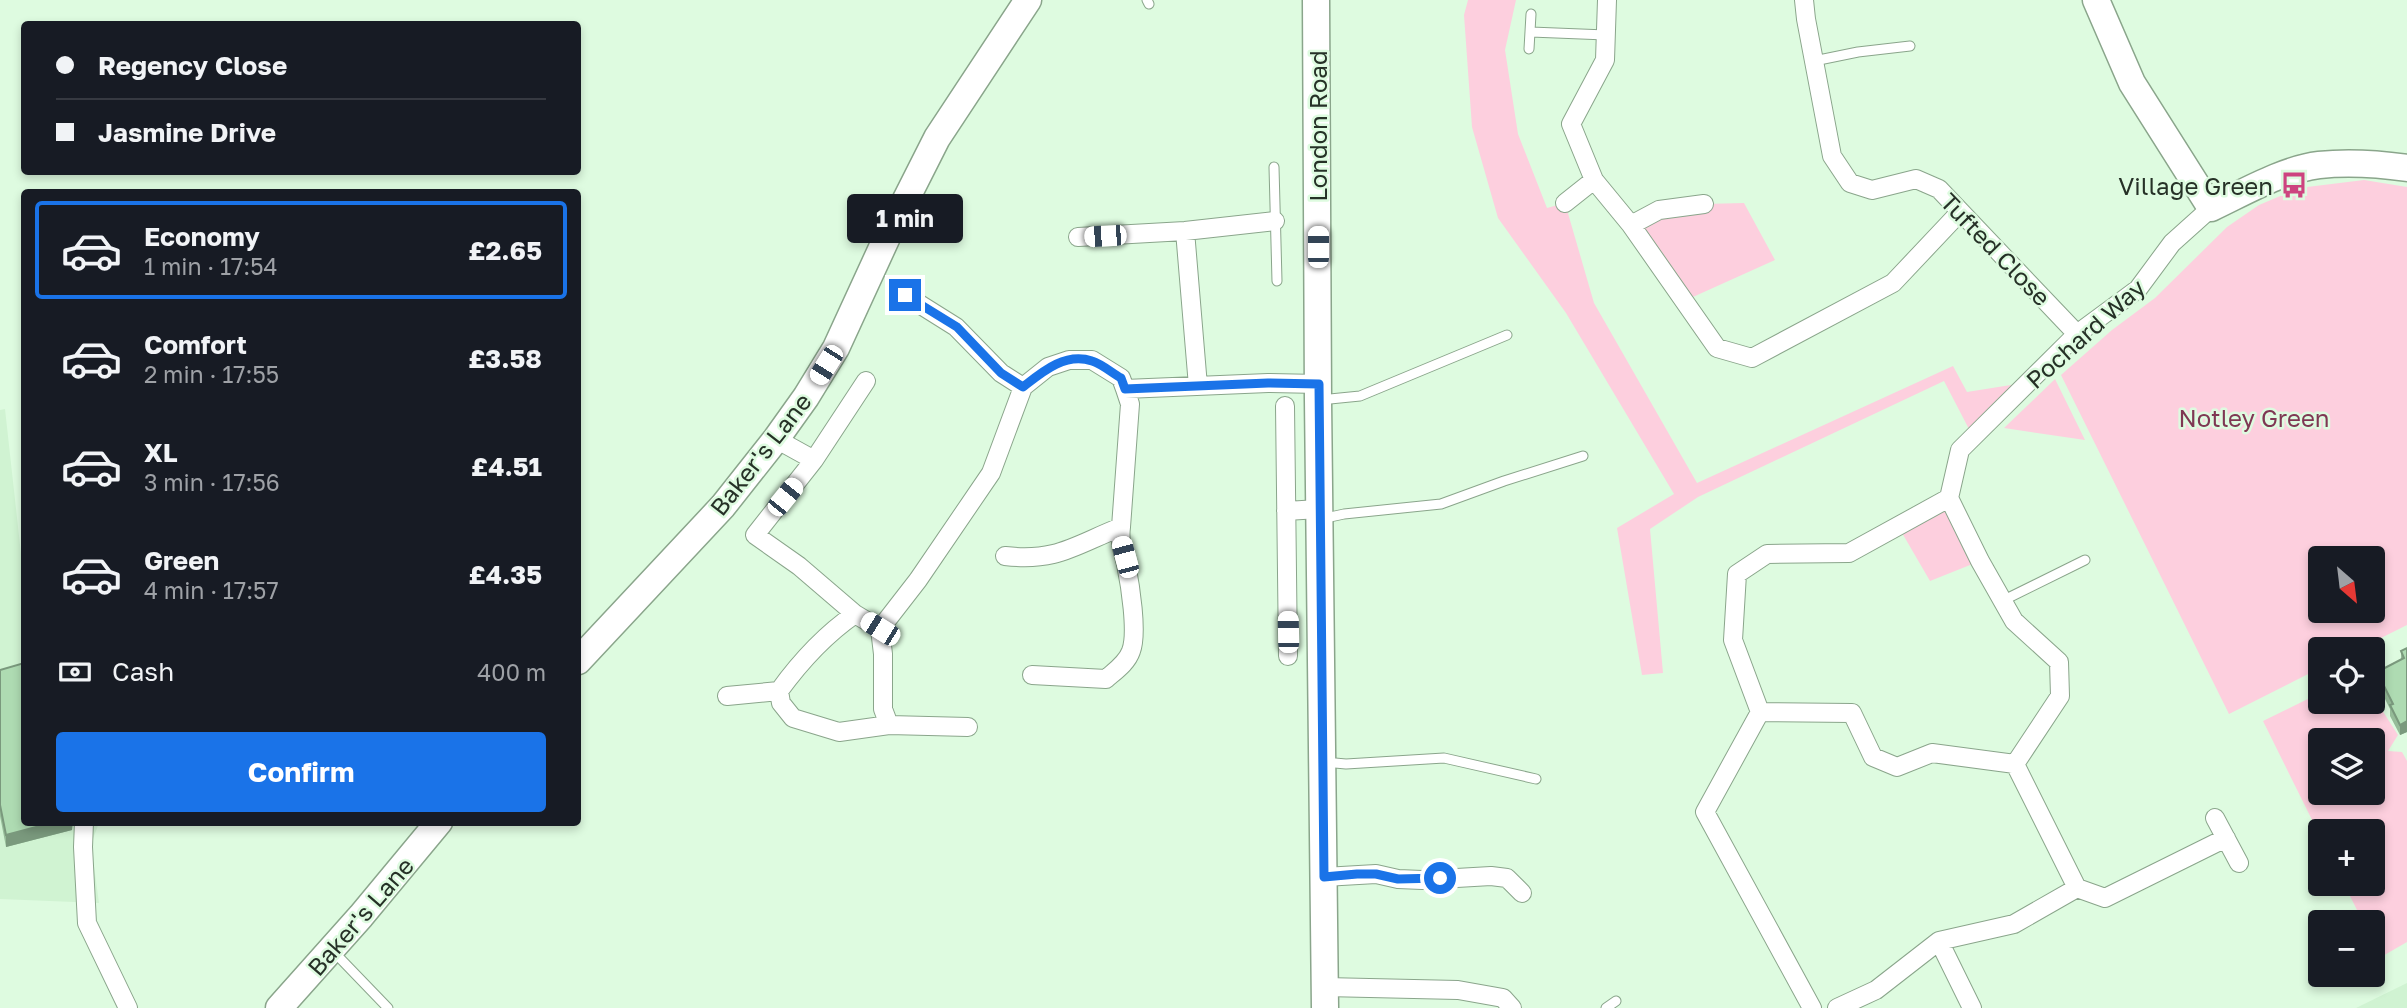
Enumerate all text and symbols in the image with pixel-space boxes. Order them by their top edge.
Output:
text: Regency Close [98,50,287,81]
street label: London Road [1303,50,1332,202]
text: Jasmine Drive [98,117,276,148]
bus stop icon: Village Green [2279,170,2309,200]
place label: Village Green [2118,171,2273,200]
street label: Tufted Close [1935,187,2057,311]
callout: 1 min [847,194,963,243]
text: 1 min [876,204,934,232]
icon: car [60,219,123,282]
text: Economy [144,221,260,252]
car [1084,224,1127,248]
car [1308,226,1329,268]
text: £2.65 [468,235,542,266]
text: 1 min · 17:54 [144,252,278,280]
street label: Pochard Way [2020,272,2150,394]
route end [889,279,921,311]
icon: car [60,327,123,390]
text: Comfort [144,329,247,360]
car [806,342,847,388]
text: £3.58 [468,343,542,374]
text: 2 min · 17:55 [144,360,279,388]
street label: Baker's Lane [703,387,817,521]
park label: Notley Green [2178,403,2330,432]
icon: car [60,435,123,498]
text: XL [144,437,178,468]
text: £4.51 [471,451,542,482]
text: 3 min · 17:56 [144,468,280,496]
car [764,474,807,520]
car [1110,534,1141,580]
icon: car [60,543,123,606]
text: Green [144,545,219,576]
north arrow [2308,546,2385,623]
map controls [2308,546,2385,987]
text: £4.35 [469,559,542,590]
text: 4 min · 17:57 [144,576,279,604]
car [857,609,904,649]
car [1278,611,1299,653]
button: locate [2308,637,2385,714]
icon: cash [56,653,94,691]
text: Cash [112,656,174,687]
text: 400 m [477,658,546,686]
button: layers [2308,728,2385,805]
button: Confirm [56,732,546,812]
button: + [2308,819,2385,896]
street label: Baker's Lane [301,851,419,981]
route start [1424,862,1456,894]
button: − [2308,910,2385,987]

